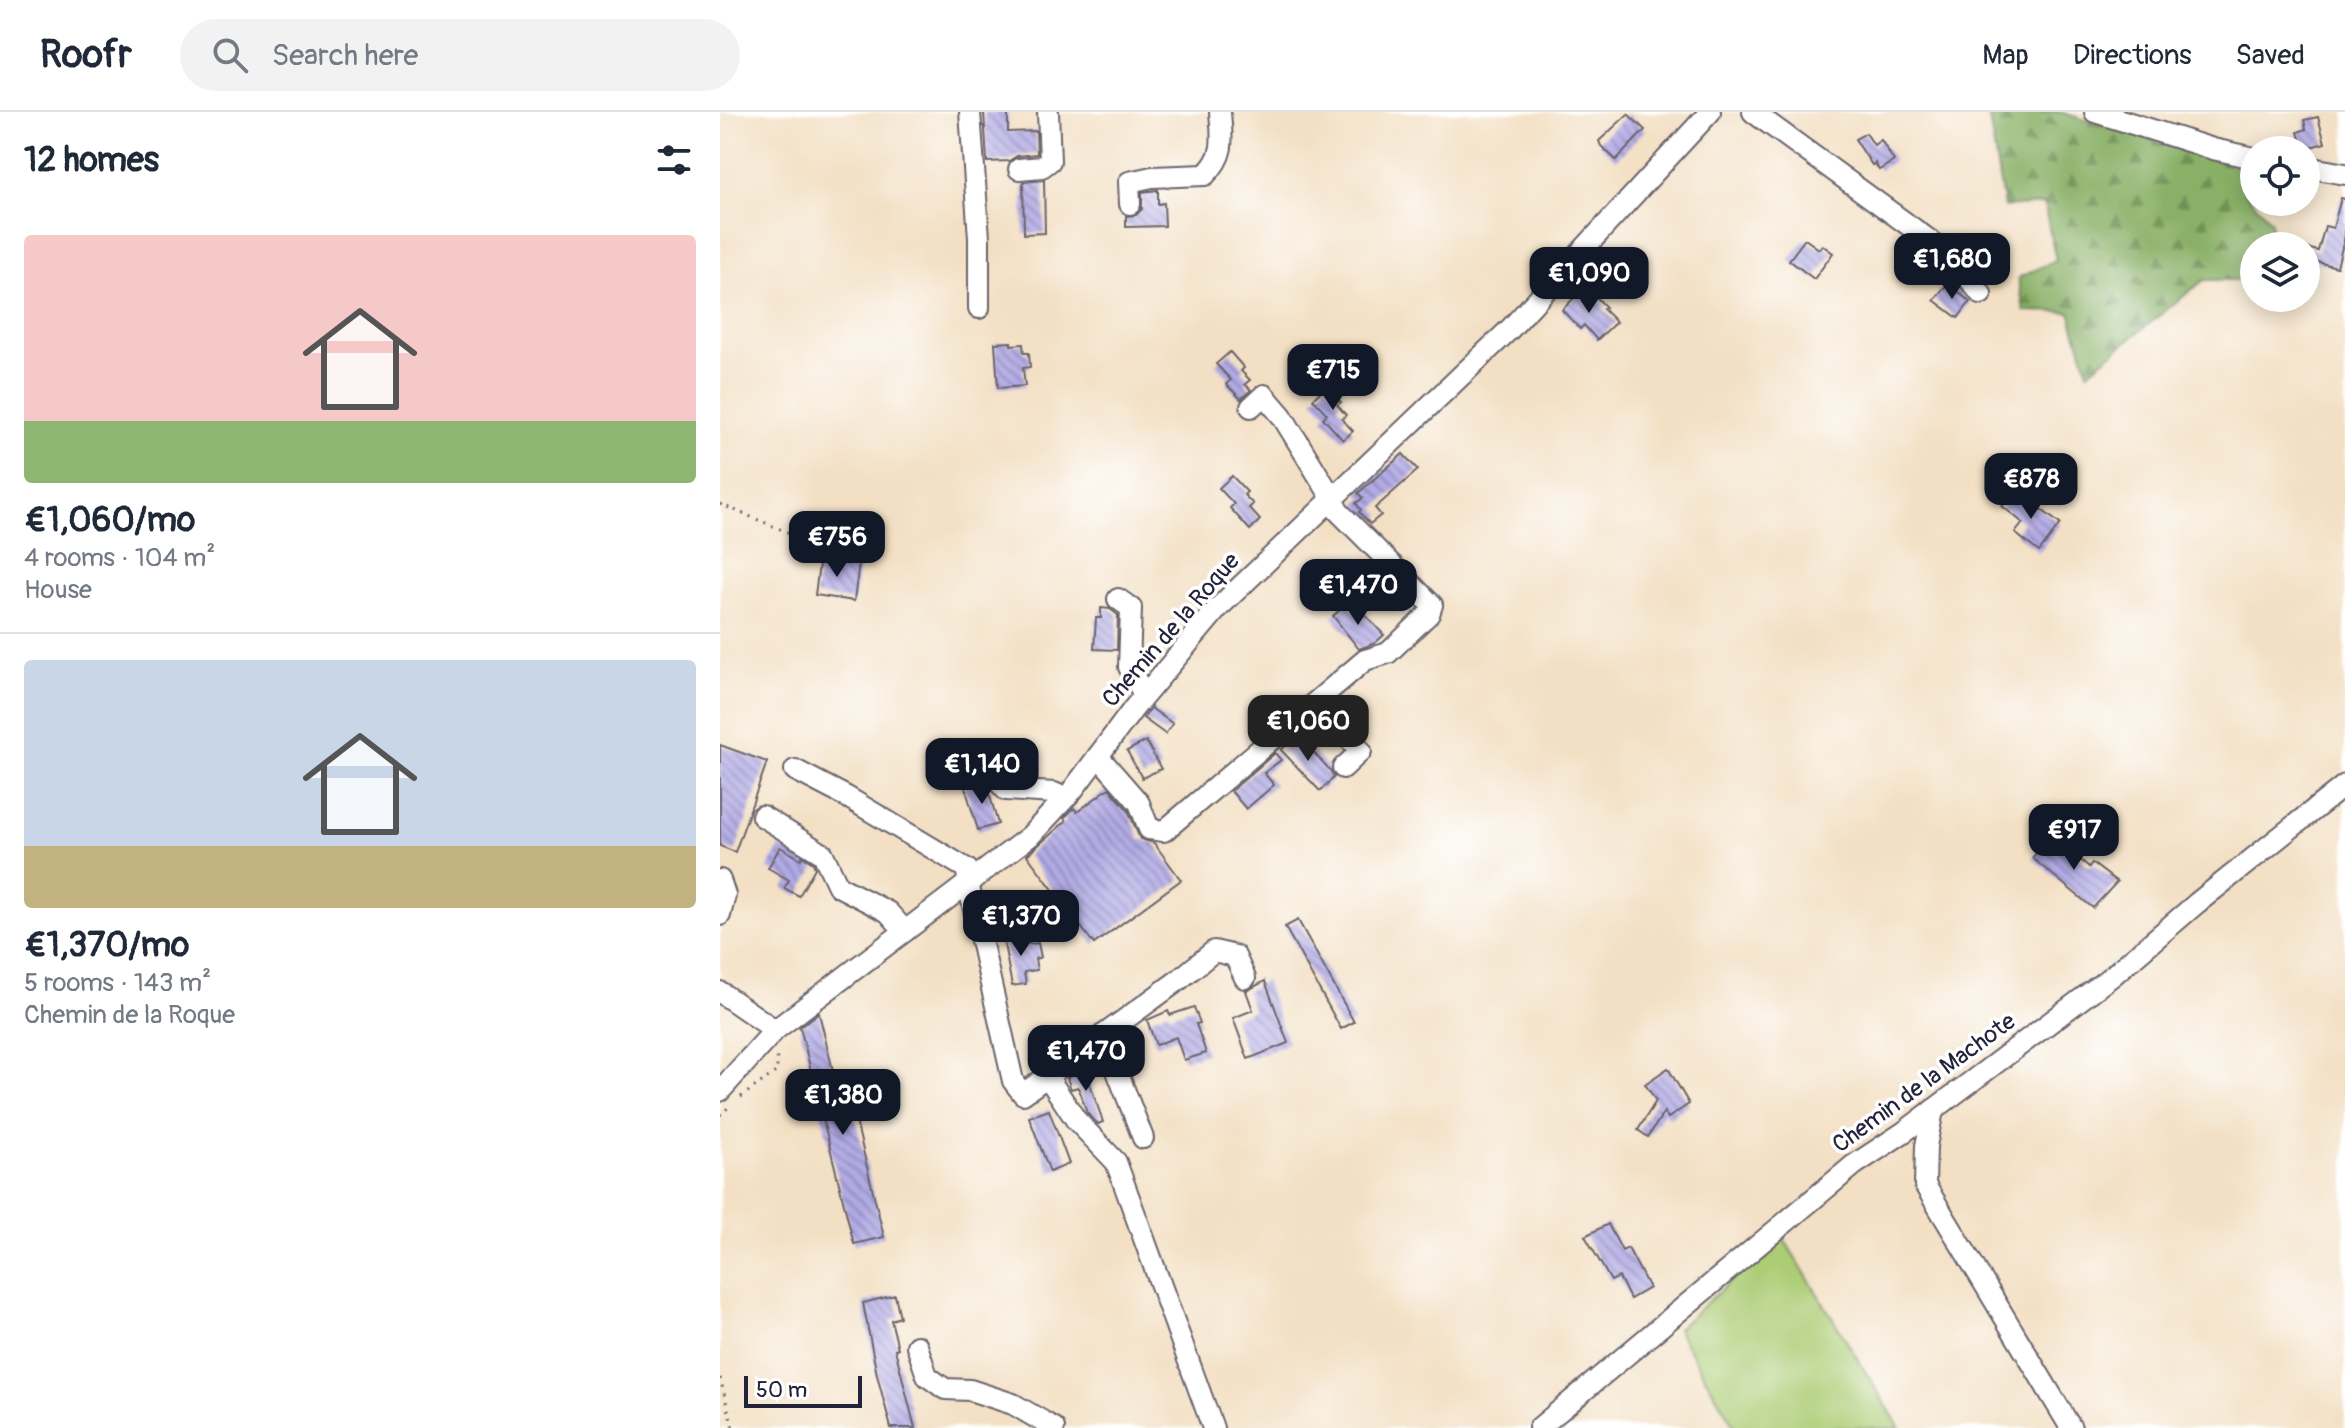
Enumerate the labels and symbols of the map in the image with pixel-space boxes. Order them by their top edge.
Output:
pin: €1,680 [1887,233,2017,301]
pin: €1,090 [1524,247,1654,315]
pin: €715 [1286,344,1380,412]
pin: €878 [1984,453,2078,521]
pin: €756 [790,511,884,579]
street label: Chemin de la Roque [1096,547,1246,713]
pin: €1,470 [1293,559,1423,627]
pin: €1,060 [1243,695,1373,763]
pin: €1,140 [917,738,1047,806]
pin: €917 [2027,804,2121,872]
pin: €1,370 [956,890,1086,958]
street label: Chemin de la Machote [1827,1007,2021,1159]
pin: €1,470 [1021,1025,1151,1093]
pin: €1,380 [778,1069,908,1137]
scale bar [744,1372,862,1408]

